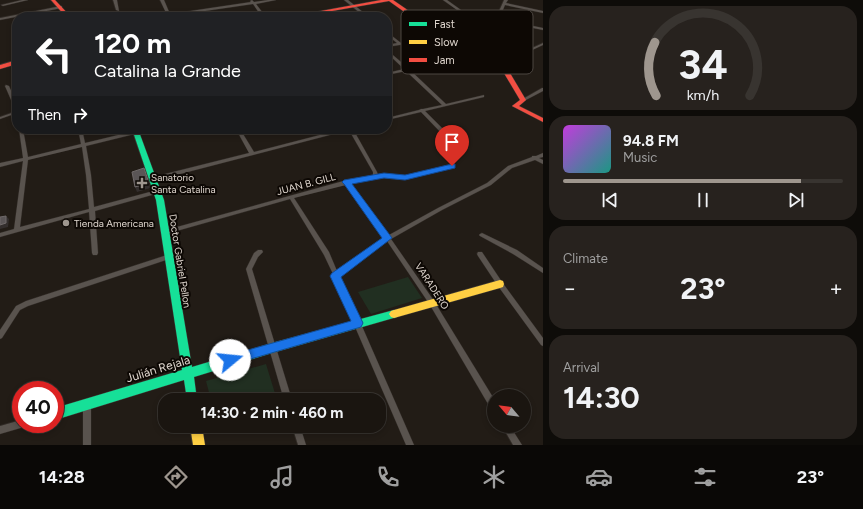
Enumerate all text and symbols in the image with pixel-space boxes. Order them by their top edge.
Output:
legend [401,10,533,74]
text: Fast [434,18,455,31]
text: 120 m [94,26,171,60]
icon: left [28,28,80,80]
text: Slow [434,36,458,49]
text: 34 [678,39,728,89]
text: Jam [434,54,455,67]
text: Catalina la Grande [94,60,241,82]
text: km/h [687,86,719,104]
icon: right [69,104,91,126]
text: Then [28,106,61,124]
pin [435,125,469,166]
icon: arrive [441,131,463,153]
text: 94.8 FM [623,132,679,150]
text: Music [623,150,657,165]
street label: JUAN B. GILL [275,170,338,198]
place label: Sanatorio Santa Catalina [151,171,216,196]
marker: Sanatorio Santa Catalina [136,177,148,189]
icon: previous [599,189,621,211]
icon: pause [692,189,714,211]
icon: next [785,189,807,211]
street label: Doctor Gabriel Pellon [166,213,194,309]
place label: Tienda Americana [74,217,154,230]
marker: Tienda Americana [61,218,71,228]
text: Climate [563,251,608,266]
street label: VARADERO [412,260,452,312]
text: 23° [680,270,726,307]
text: − [563,275,577,302]
text: + [829,275,843,302]
position arrow [209,339,251,381]
street label: Julián Rejala [124,353,192,385]
text: Arrival [563,360,600,375]
text: 14:30 [563,379,640,416]
speed limit sign: 40 [12,381,64,433]
north arrow [487,389,531,433]
map controls [487,389,531,433]
text: 14:30 · 2 min · 460 m [201,404,343,422]
icon: directions [162,463,190,491]
icon: music [268,463,296,491]
icon: phone [374,463,402,491]
icon: climate [480,463,508,491]
icon: car [585,463,613,491]
icon: filters [691,463,719,491]
text: 14:28 [39,466,85,488]
text: 23° [797,466,824,488]

